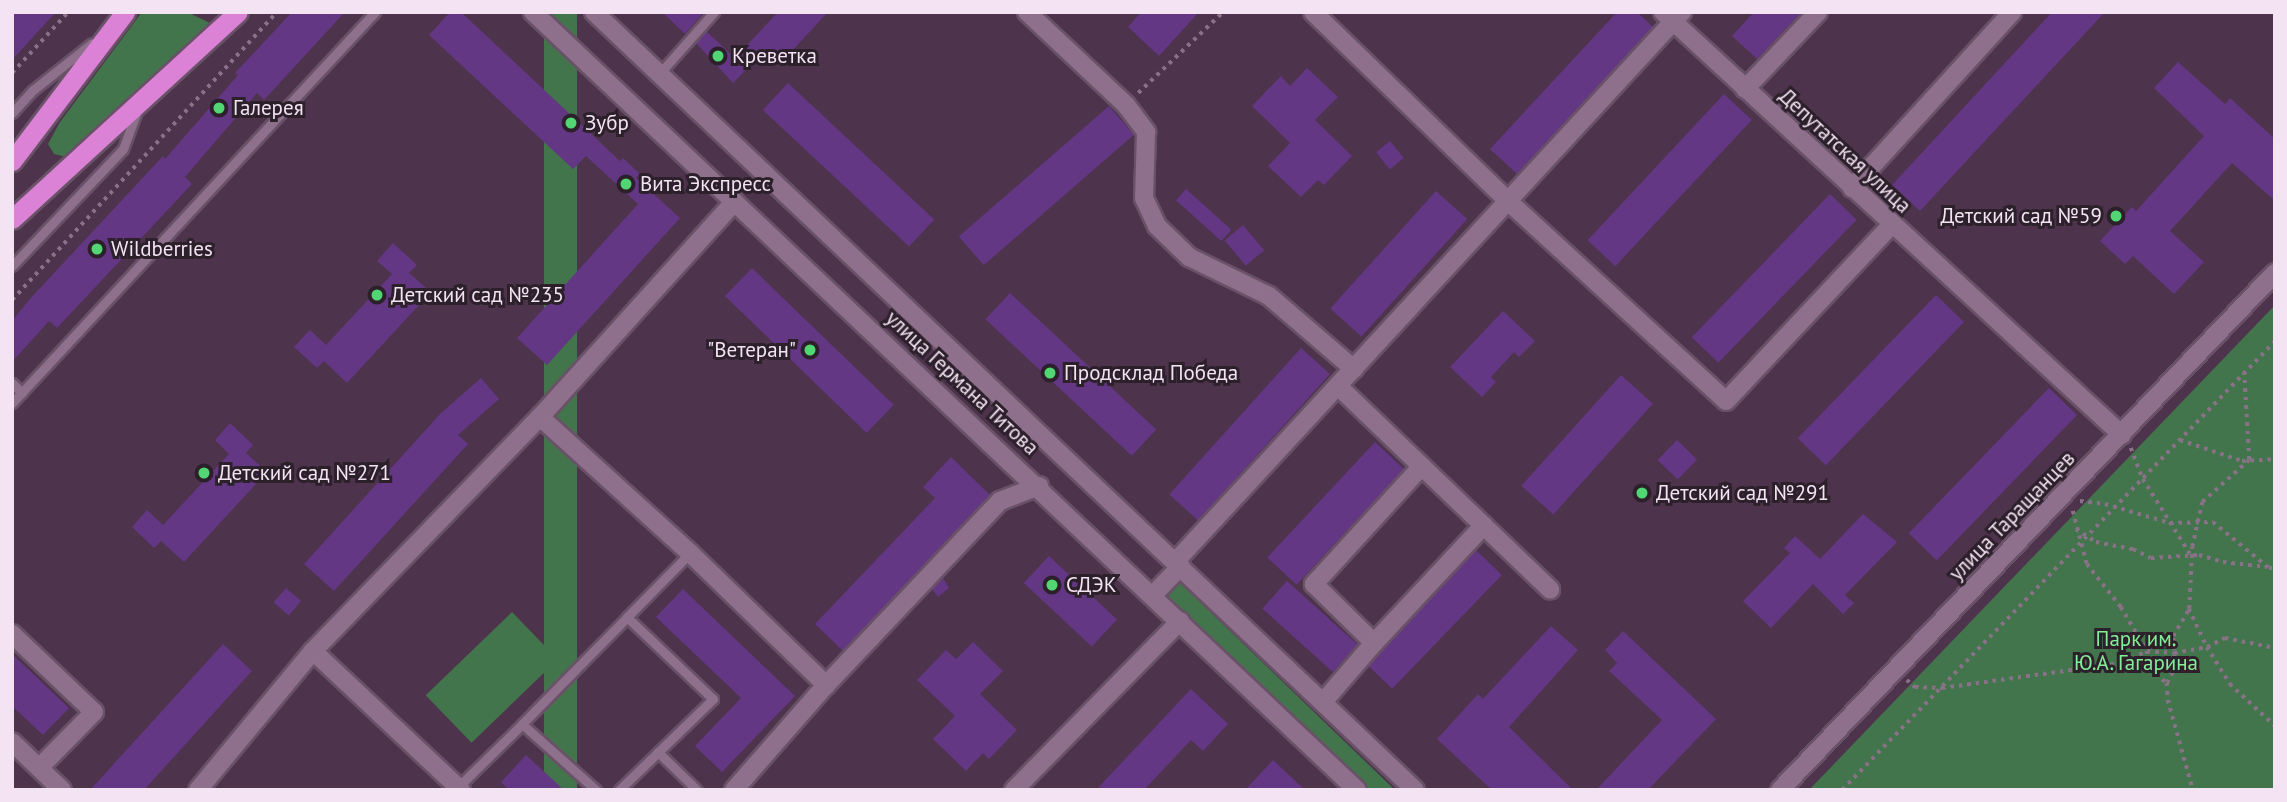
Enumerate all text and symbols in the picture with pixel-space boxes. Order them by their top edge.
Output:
place label: Креветка [732,43,817,69]
marker: Креветка [710,48,726,64]
street label: Депутатская улица [1774,83,1916,219]
place label: Галерея [233,95,304,121]
marker: Галерея [211,100,227,116]
place label: Зубр [585,110,629,136]
marker: Зубр [563,115,579,131]
place label: Вита Экспресс [640,171,771,197]
marker: Вита Экспресс [618,176,634,192]
place label: Детский сад №59 [1940,203,2102,229]
marker: Детский сад №59 [2108,208,2124,224]
place label: Wildberries [111,236,213,262]
marker: Wildberries [89,241,105,257]
place label: Детский сад №235 [391,282,564,308]
marker: Детский сад №235 [369,287,385,303]
street label: улица Германа Титова [880,305,1044,461]
place label: "Ветеран" [707,337,796,363]
marker: "Ветеран" [802,342,818,358]
place label: Продсклад Победа [1064,360,1238,386]
marker: Продсклад Победа [1042,365,1058,381]
street label: улица Таращанцев [1944,446,2080,586]
place label: Детский сад №271 [218,460,391,486]
marker: Детский сад №271 [196,465,212,481]
place label: Детский сад №291 [1656,480,1829,506]
marker: Детский сад №291 [1634,485,1650,501]
place label: СДЭК [1066,572,1117,598]
marker: СДЭК [1044,577,1060,593]
park label: Парк им. Ю.А. Гагарина [2073,626,2199,676]

